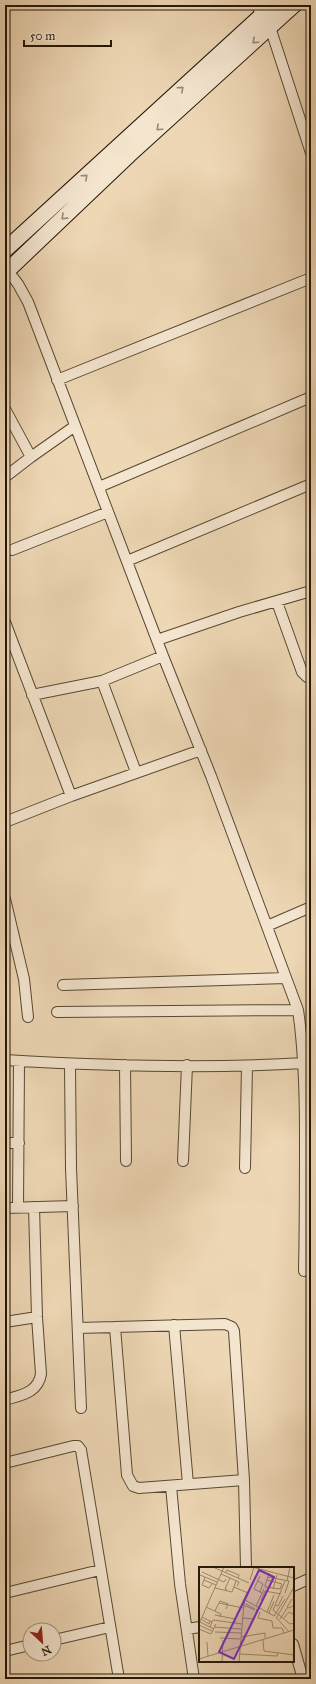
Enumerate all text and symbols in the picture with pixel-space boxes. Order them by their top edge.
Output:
scale bar [24,22,111,48]
text: 50 m [30,29,55,43]
one-way arrow [252,36,260,43]
one-way arrow [176,86,184,93]
one-way arrow [156,123,163,130]
one-way arrow [81,174,88,181]
one-way arrow [61,212,69,220]
inset map [199,1567,294,1662]
north arrow [22,1622,62,1662]
text: N [39,1643,53,1659]

